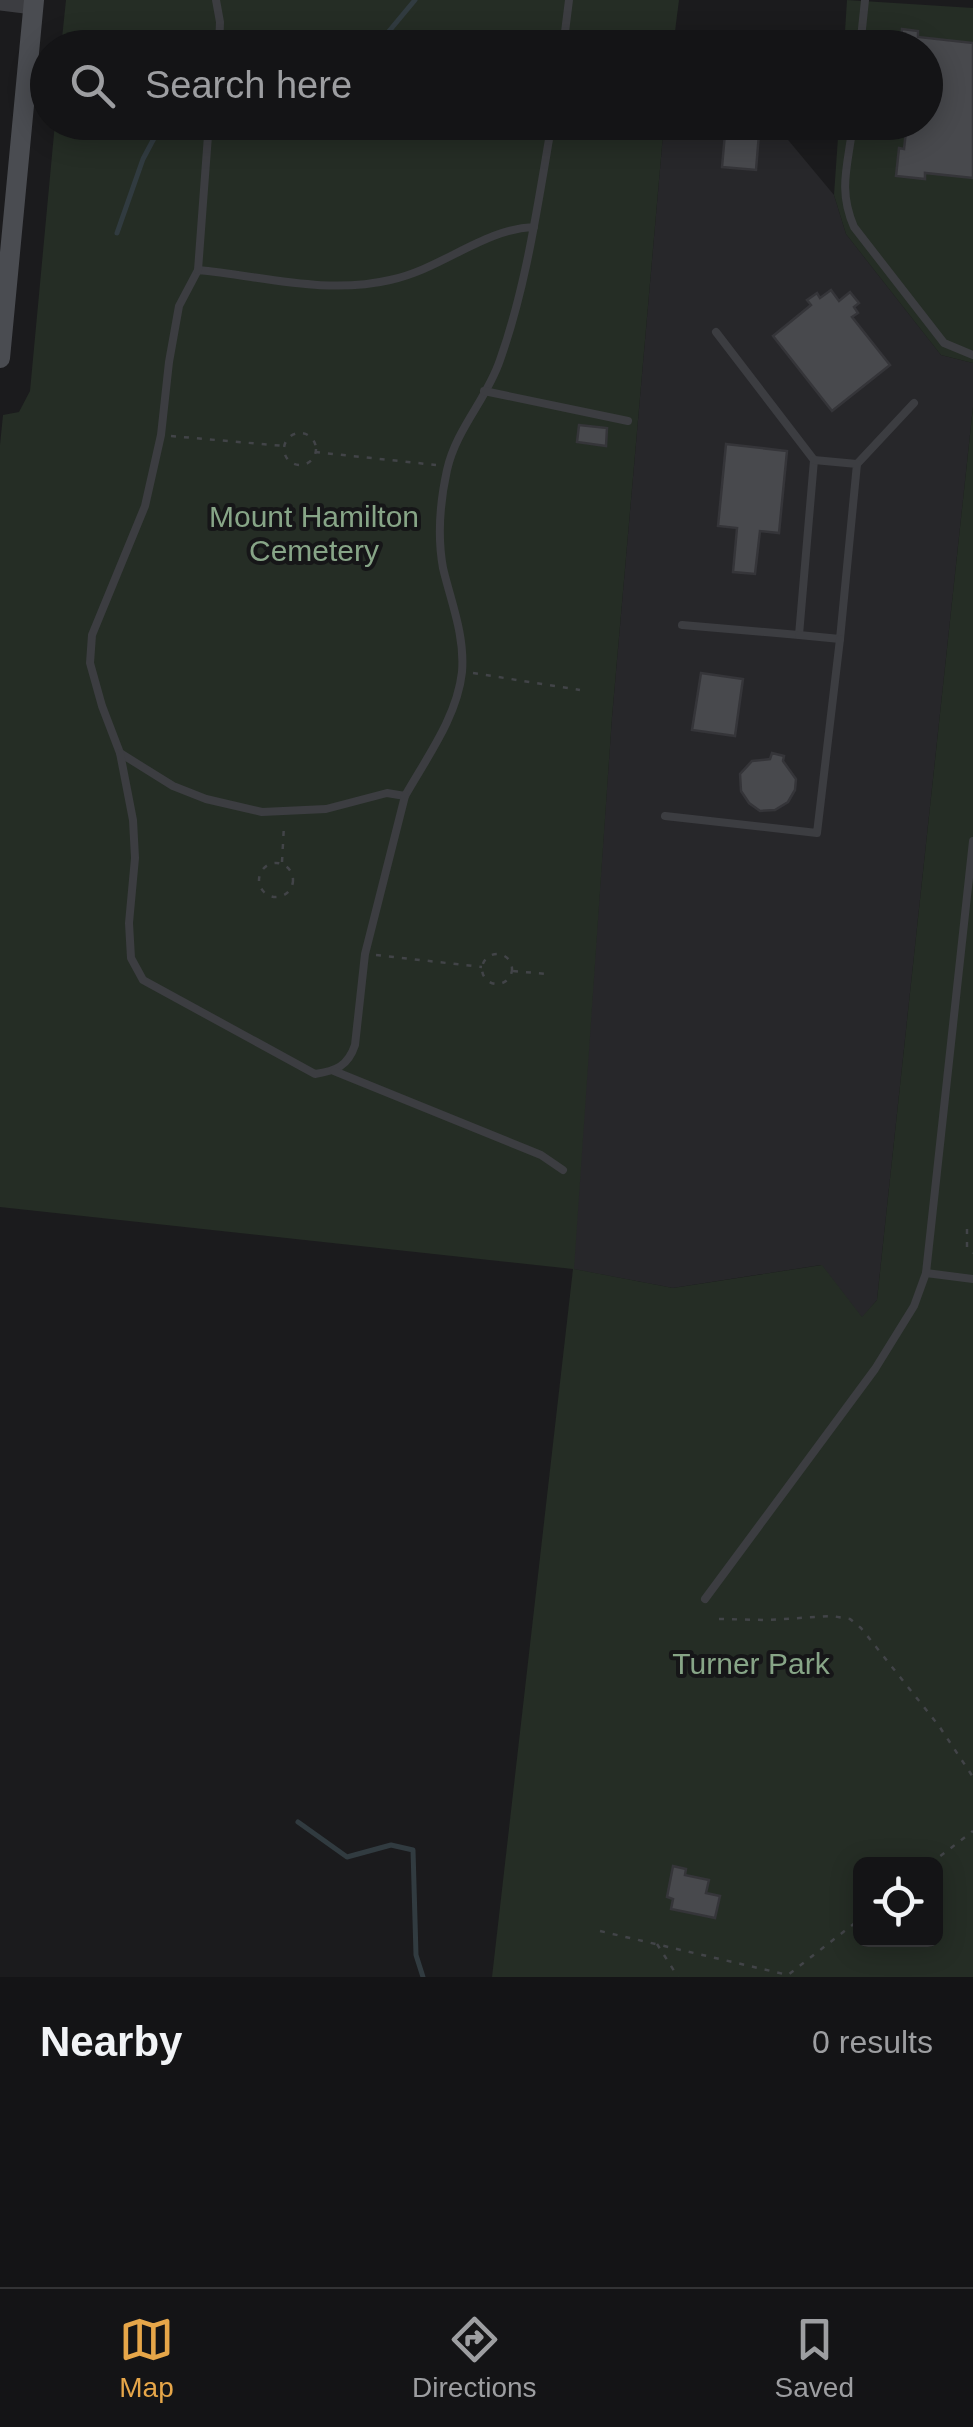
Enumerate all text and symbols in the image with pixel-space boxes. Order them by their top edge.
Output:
search box [30,30,943,140]
icon: search [65,58,120,113]
text: Search here [145,64,352,106]
park label: Mount Hamilton Cemetery [209,500,419,567]
park label: Turner Park [672,1647,831,1680]
map controls [853,1857,943,1947]
button: locate [853,1857,943,1947]
text: Nearby [40,2018,182,2065]
text: 0 results [812,2024,933,2060]
tab: Map [119,2312,174,2404]
tab: Directions [412,2312,537,2404]
tab: Saved [775,2312,854,2404]

